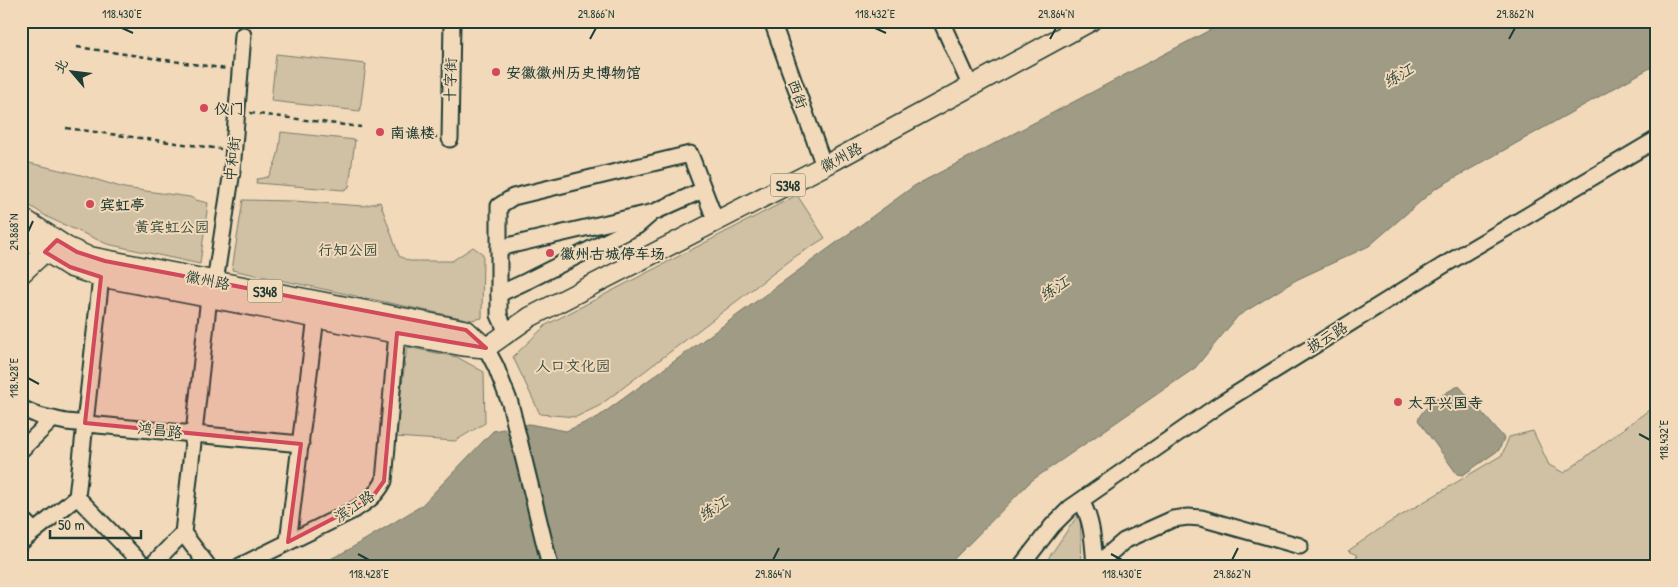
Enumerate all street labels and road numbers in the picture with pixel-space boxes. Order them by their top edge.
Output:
street label: 十字街 [439,57,461,103]
street label: 西街 [783,76,813,112]
street label: 中和街 [219,136,245,182]
street label: 徽州路 [816,137,866,177]
road number: S348 [770,174,806,196]
street label: 徽州路 [184,265,232,295]
road number: S348 [248,280,282,302]
street label: 披云路 [1302,316,1352,358]
street label: 鸿昌路 [137,417,183,443]
street label: 滨江路 [329,485,379,527]

